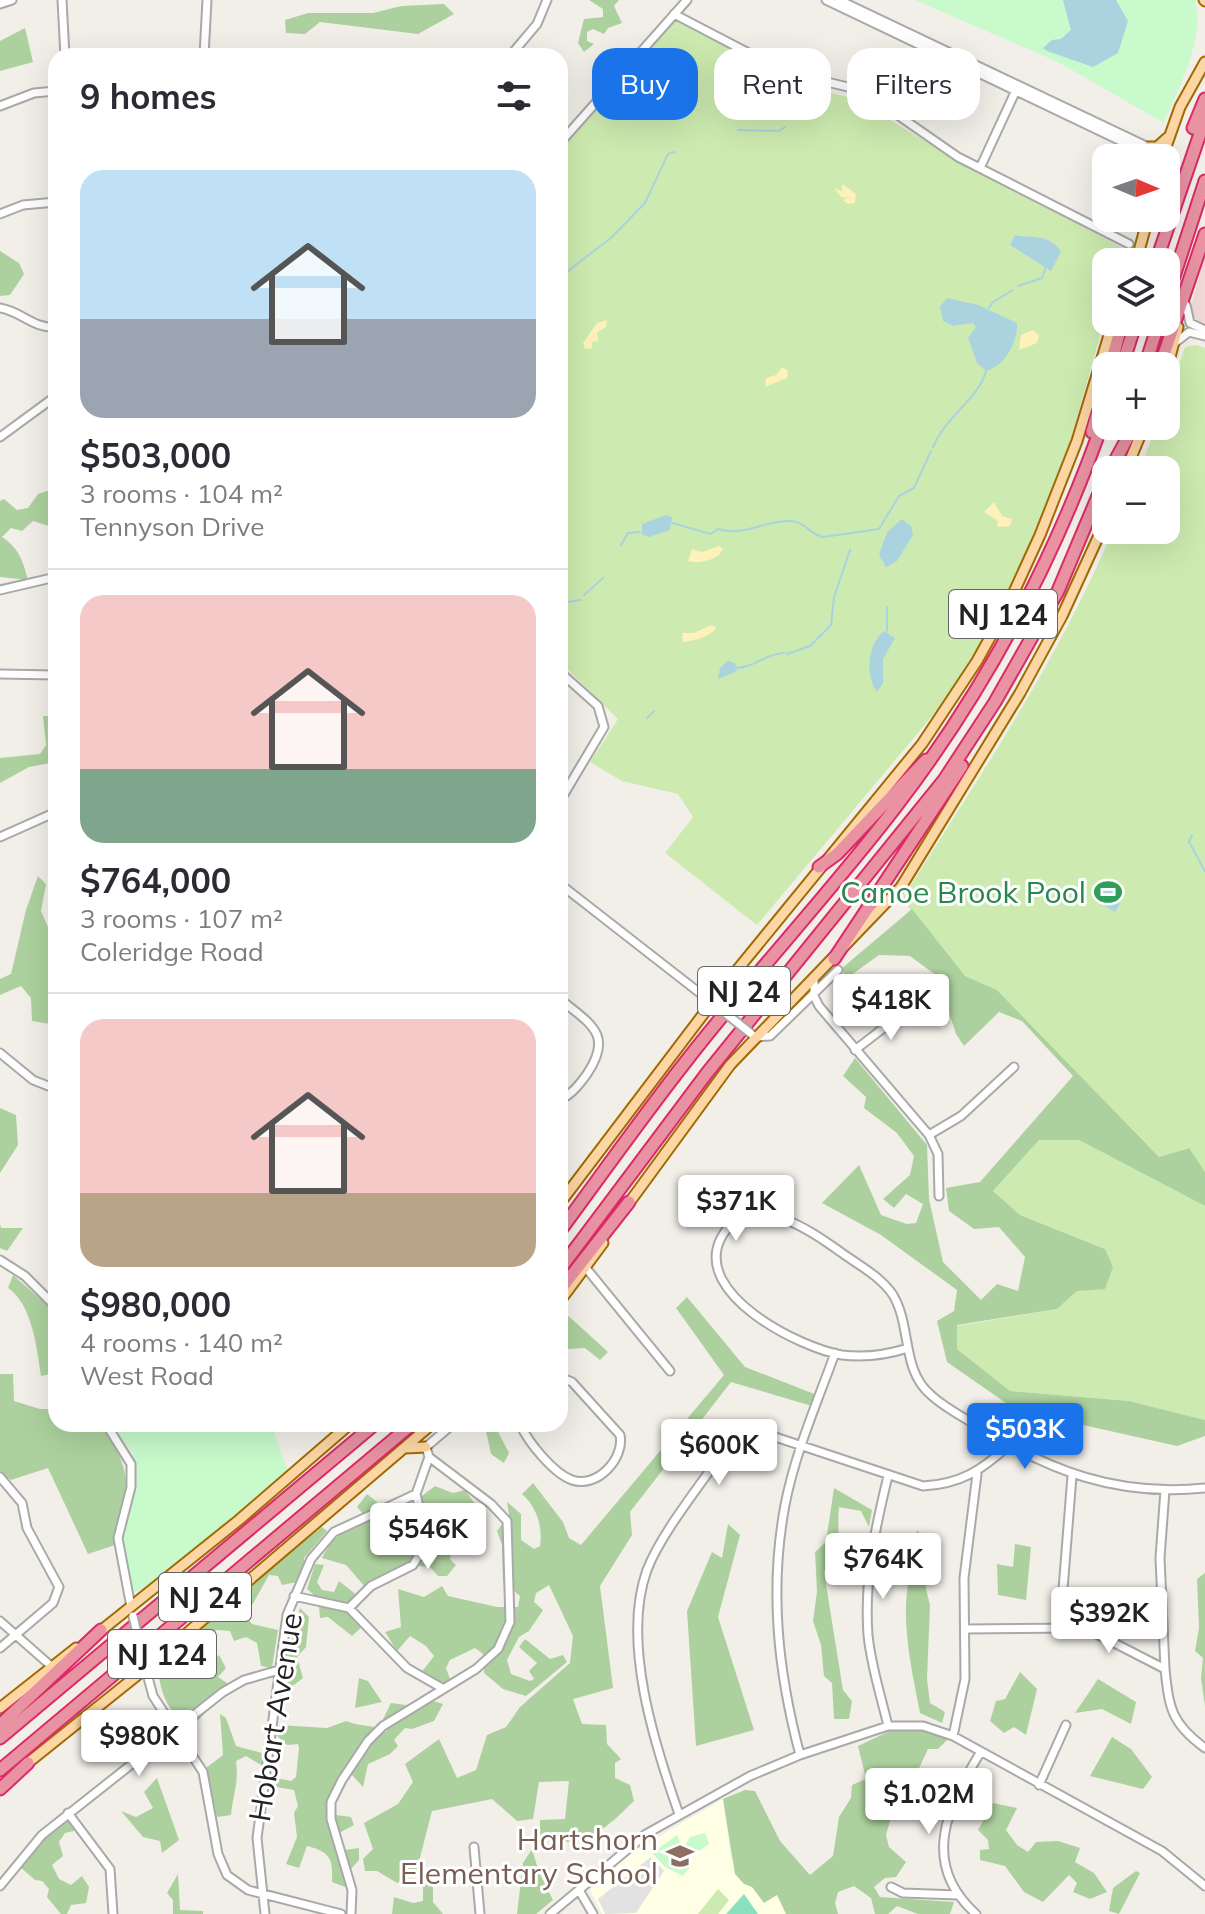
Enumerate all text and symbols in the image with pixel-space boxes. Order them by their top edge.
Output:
chip: Buy [592,48,698,120]
chip: Rent [714,48,831,120]
chip: Filters [847,48,980,120]
icon: filters [492,74,536,118]
text: 9 homes [80,75,217,118]
north arrow [1092,144,1180,232]
map controls [1092,144,1180,544]
icon: home [236,222,380,366]
button: layers [1092,248,1180,336]
button: + [1092,352,1180,440]
text: $503,000 [80,434,231,477]
button: − [1092,456,1180,544]
text: 3 rooms · 104 m² [80,477,283,510]
text: Tennyson Drive [80,510,264,543]
road number: NJ 124 [949,590,1057,638]
icon: home [236,647,380,791]
text: $764,000 [80,859,231,902]
place label: Canoe Brook Pool [840,873,1086,911]
sports icon: Canoe Brook Pool [1093,877,1123,907]
text: 3 rooms · 107 m² [80,902,283,935]
text: Coleridge Road [80,935,264,968]
road number: NJ 24 [698,967,790,1015]
pin: $418K [835,974,947,1042]
text: $418K [851,983,931,1016]
icon: home [236,1071,380,1215]
pin: $371K [680,1175,792,1243]
text: $371K [696,1184,776,1217]
text: $980,000 [80,1283,231,1326]
text: 4 rooms · 140 m² [80,1326,283,1359]
text: West Road [80,1359,214,1392]
pin: $503K [969,1403,1081,1471]
text: $503K [985,1412,1065,1445]
pin: $600K [663,1419,775,1487]
text: $600K [679,1428,759,1461]
pin: $546K [372,1503,484,1571]
text: $546K [388,1512,468,1545]
pin: $764K [827,1533,939,1601]
text: $764K [843,1542,923,1575]
road number: NJ 24 [159,1573,251,1621]
pin: $392K [1053,1587,1165,1655]
text: $392K [1069,1596,1149,1629]
street label: Hobart Avenue [240,1610,310,1824]
road number: NJ 124 [108,1630,216,1678]
pin: $980K [83,1710,195,1778]
text: $980K [99,1719,179,1752]
pin: $1.02M [864,1768,994,1836]
text: $1.02M [883,1777,975,1810]
place label: Hartshorn Elementary School [400,1820,658,1892]
school or university icon: Hartshorn Elementary School [665,1841,695,1871]

